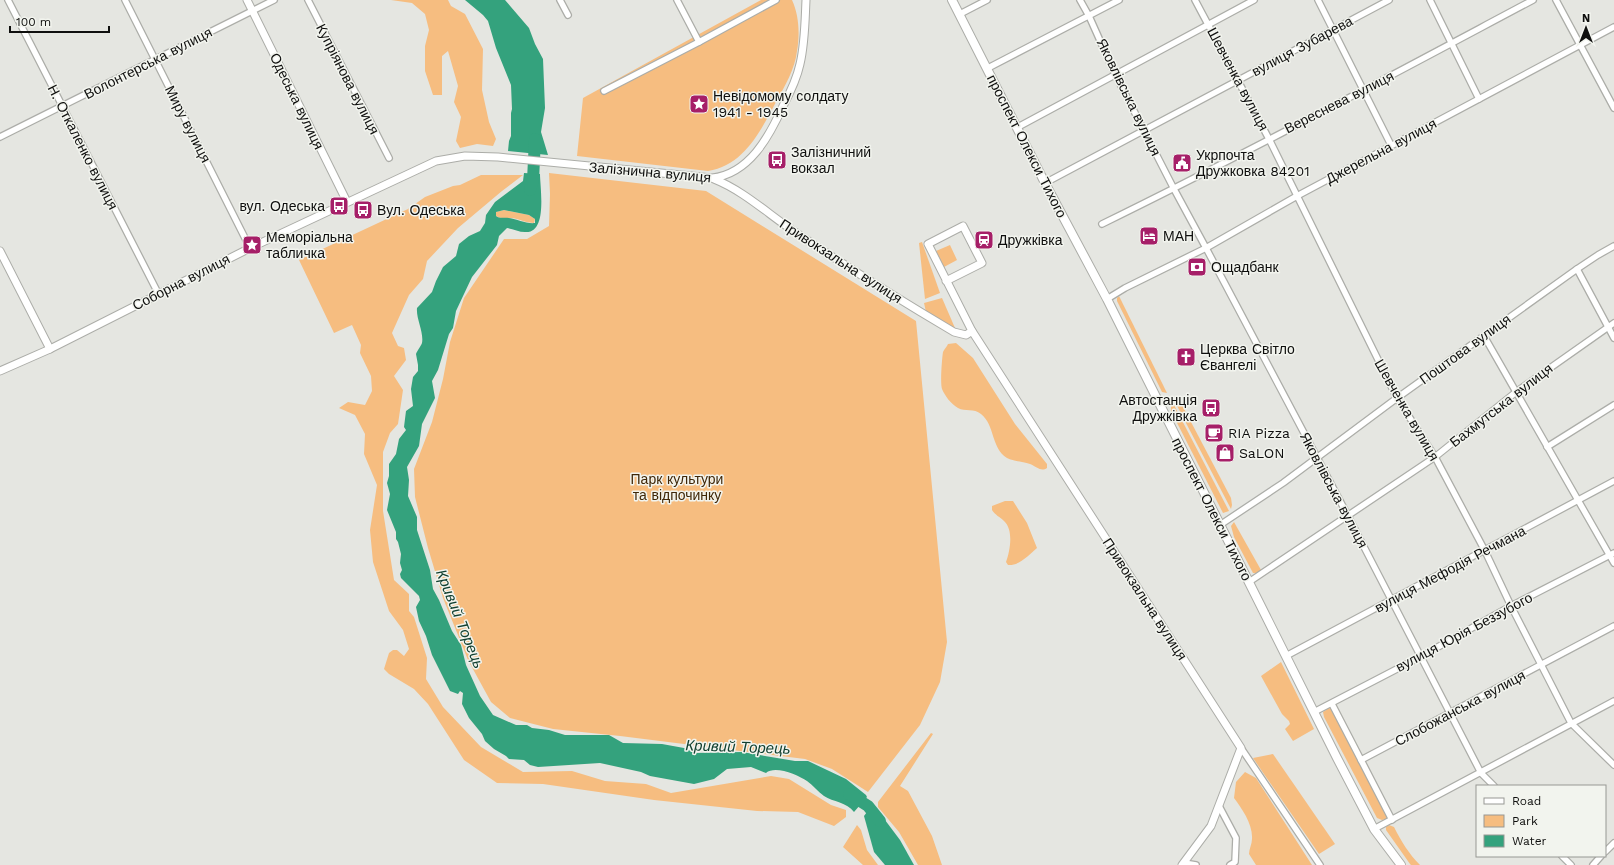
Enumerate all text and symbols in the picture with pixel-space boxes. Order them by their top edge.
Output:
scale bar [10,8,109,34]
north arrow [1566,8,1606,48]
text: N [1582,12,1590,25]
street label: вулиця Зубарева [1249,13,1355,79]
text: 100 m [16,15,51,29]
street label: Купріянова вулиця [313,21,383,137]
street label: Волонтерська вулиця [81,24,215,102]
street label: Шевченка вулиця [1204,25,1272,133]
street label: Яковлівська вулиця [1094,36,1164,158]
street label: Одеська вулиця [267,50,327,152]
street label: Вереснева вулиця [1282,68,1396,136]
street label: проспект Олекси Тихого [984,72,1070,220]
street label: Н. Откаленко вулиця [45,82,121,212]
street label: Миру вулиця [162,83,214,165]
place label: Невідомому солдату 1941 - 1945 [713,88,848,120]
place icon: Невідомому солдату 1941 - 1945 [688,93,710,115]
street label: Джерельна вулиця [1323,115,1439,187]
place label: Залізничний вокзал [791,144,871,176]
place label: Укрпочта Дружковка 84201 [1196,147,1310,179]
bus stop icon: Залізничний вокзал [766,149,788,171]
public building icon: Укрпочта Дружковка 84201 [1171,152,1193,174]
street label: Залізнична вулиця [588,159,712,185]
bus stop icon: вул. Одеська [328,195,350,217]
place label: вул. Одеська [239,198,325,214]
bus stop icon: Вул. Одеська [352,199,374,221]
place label: Вул. Одеська [377,202,465,218]
street label: Привокзальна вулиця [777,216,905,306]
hotel icon: МАН [1138,225,1160,247]
place label: МАН [1163,228,1194,244]
place label: Меморіальна табличка [266,229,353,261]
station icon: Дружківка [973,229,995,251]
place label: Дружківка [998,232,1063,248]
place icon: Меморіальна табличка [241,234,263,256]
street label: Соборна вулиця [130,251,232,313]
bank icon: Ощадбанк [1186,256,1208,278]
place label: Ощадбанк [1211,259,1280,275]
street label: Поштова вулиця [1416,311,1514,387]
place label: Церква Світло Євангелі [1200,341,1295,373]
church icon: Церква Світло Євангелі [1175,346,1197,368]
street label: Шевченка вулиця [1371,356,1443,464]
street label: Бахмутська вулиця [1447,360,1555,450]
place label: Автостанція Дружківка [1119,392,1197,424]
bus stop icon: Автостанція Дружківка [1200,397,1222,419]
cafe icon: RIA Pizza [1203,422,1225,444]
place label: RIA Pizza [1228,425,1290,441]
street label: Яковлівська вулиця [1297,429,1371,551]
street label: проспект Олекси Тихого [1169,435,1255,583]
shop icon: SaLON [1214,442,1236,464]
place label: SaLON [1239,445,1285,461]
park label: Парк культури та відпочинку [631,471,723,503]
street label: вулиця Мефодія Речмана [1372,522,1528,616]
street label: Привокзальна вулиця [1100,535,1190,663]
water label: Кривий Торець [432,567,488,671]
street label: вулиця Юрія Беззубого [1393,589,1535,675]
street label: Слобожанська вулиця [1392,667,1528,749]
water label: Кривий Торець [685,736,791,758]
legend [1476,785,1606,857]
text: Road [1512,794,1541,808]
text: Park [1512,814,1538,828]
text: Water [1512,834,1547,848]

